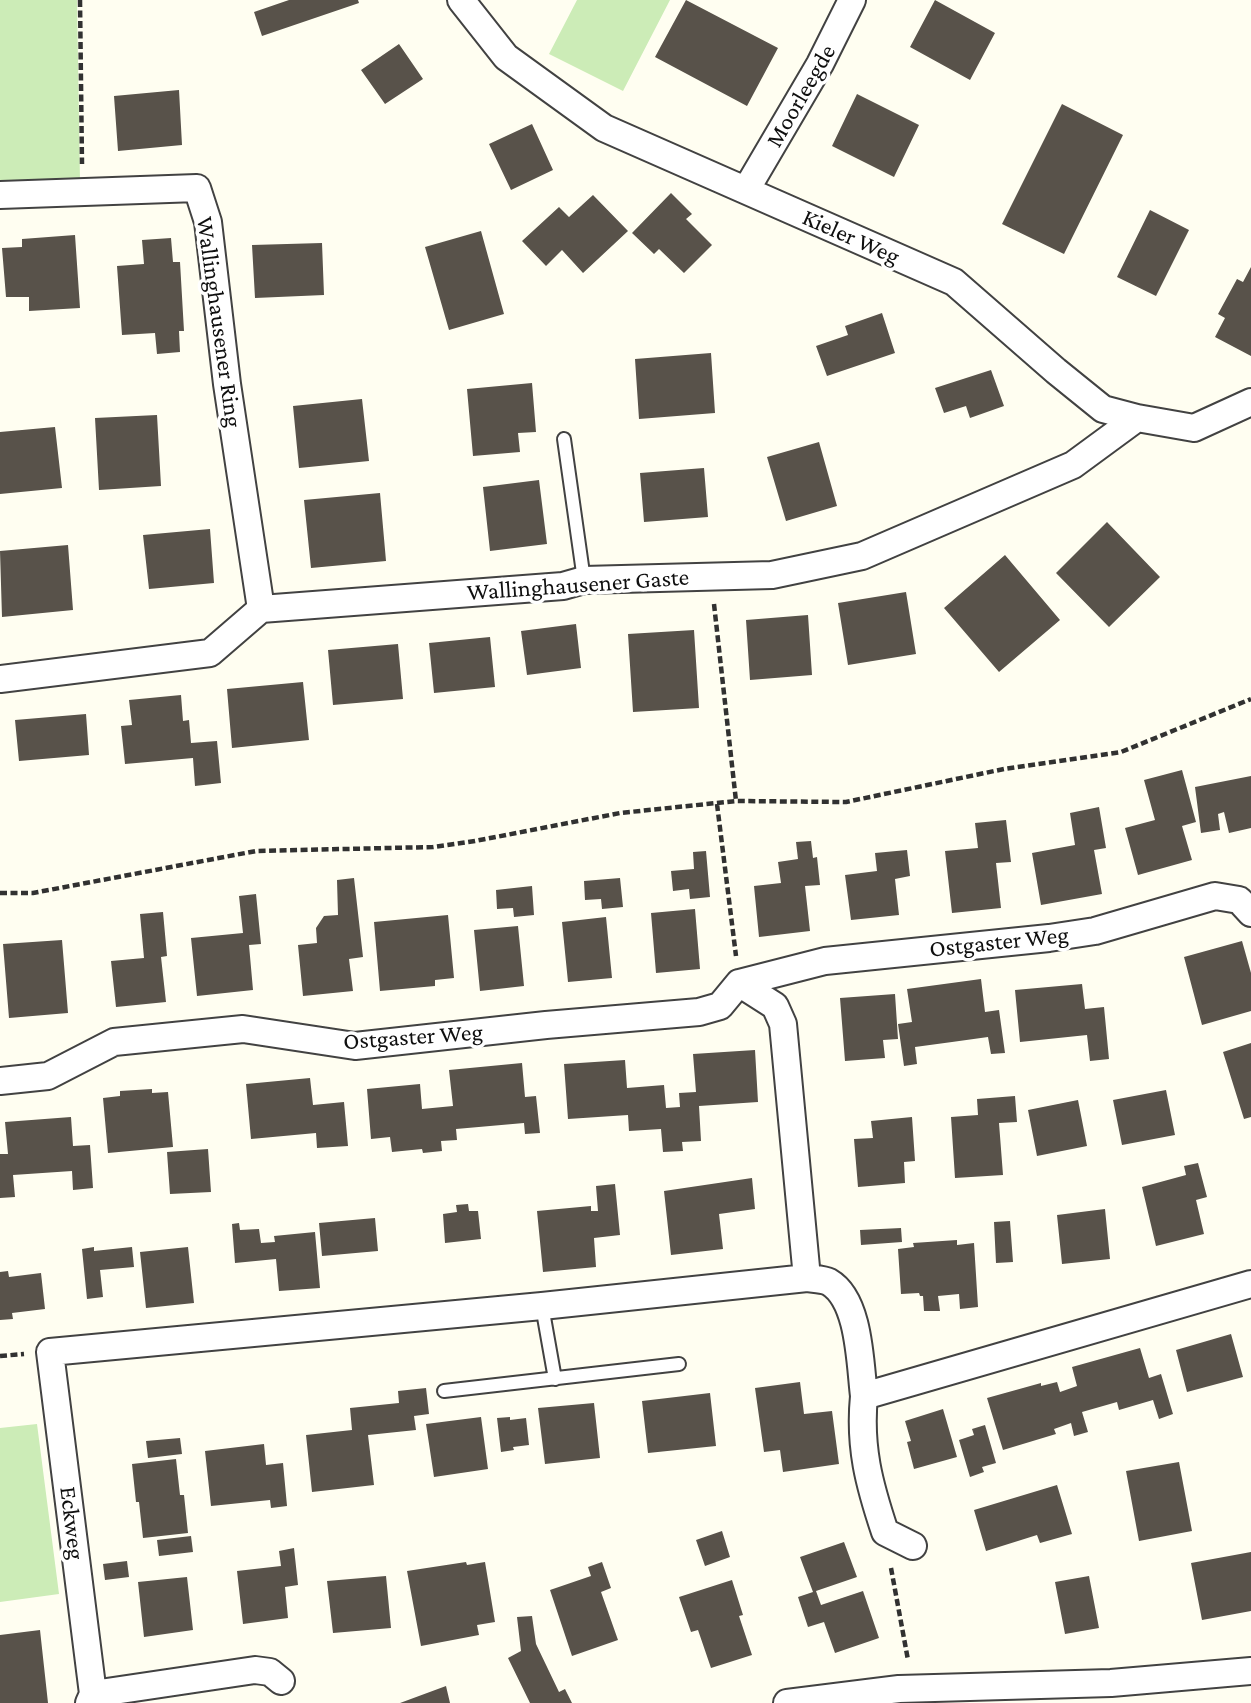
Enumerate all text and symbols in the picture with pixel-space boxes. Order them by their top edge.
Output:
street label: Moorleegde [760,39,842,153]
street label: Kieler Weg [798,203,904,271]
street label: Wallinghausener Ring [190,215,248,429]
street label: Wallinghausener Gaste [466,563,690,607]
street label: Ostgaster Weg [928,920,1070,964]
street label: Ostgaster Weg [342,1018,484,1056]
street label: Eckweg [53,1485,91,1561]

